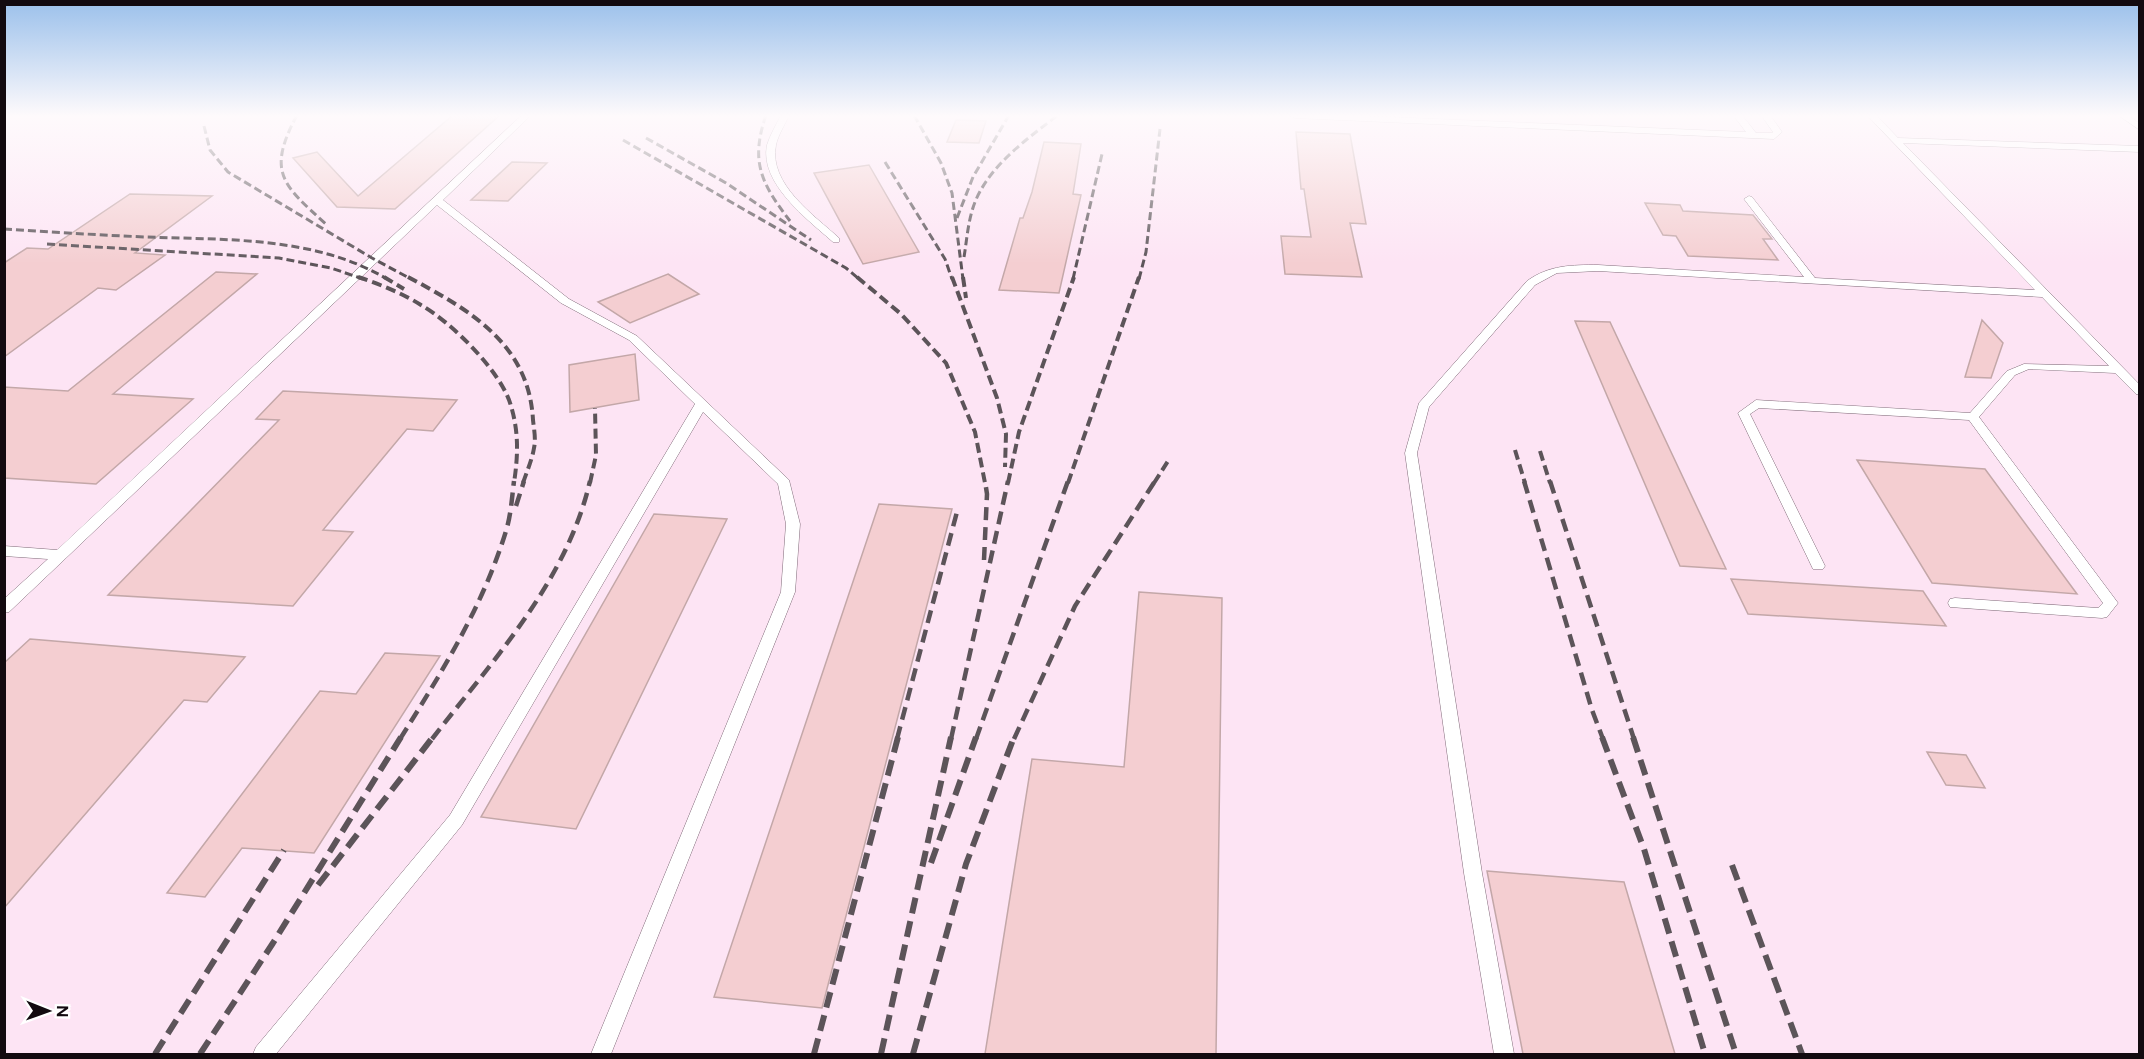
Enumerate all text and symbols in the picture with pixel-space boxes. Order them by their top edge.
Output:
north arrow [18,981,78,1041]
text: N [53,1005,72,1018]

